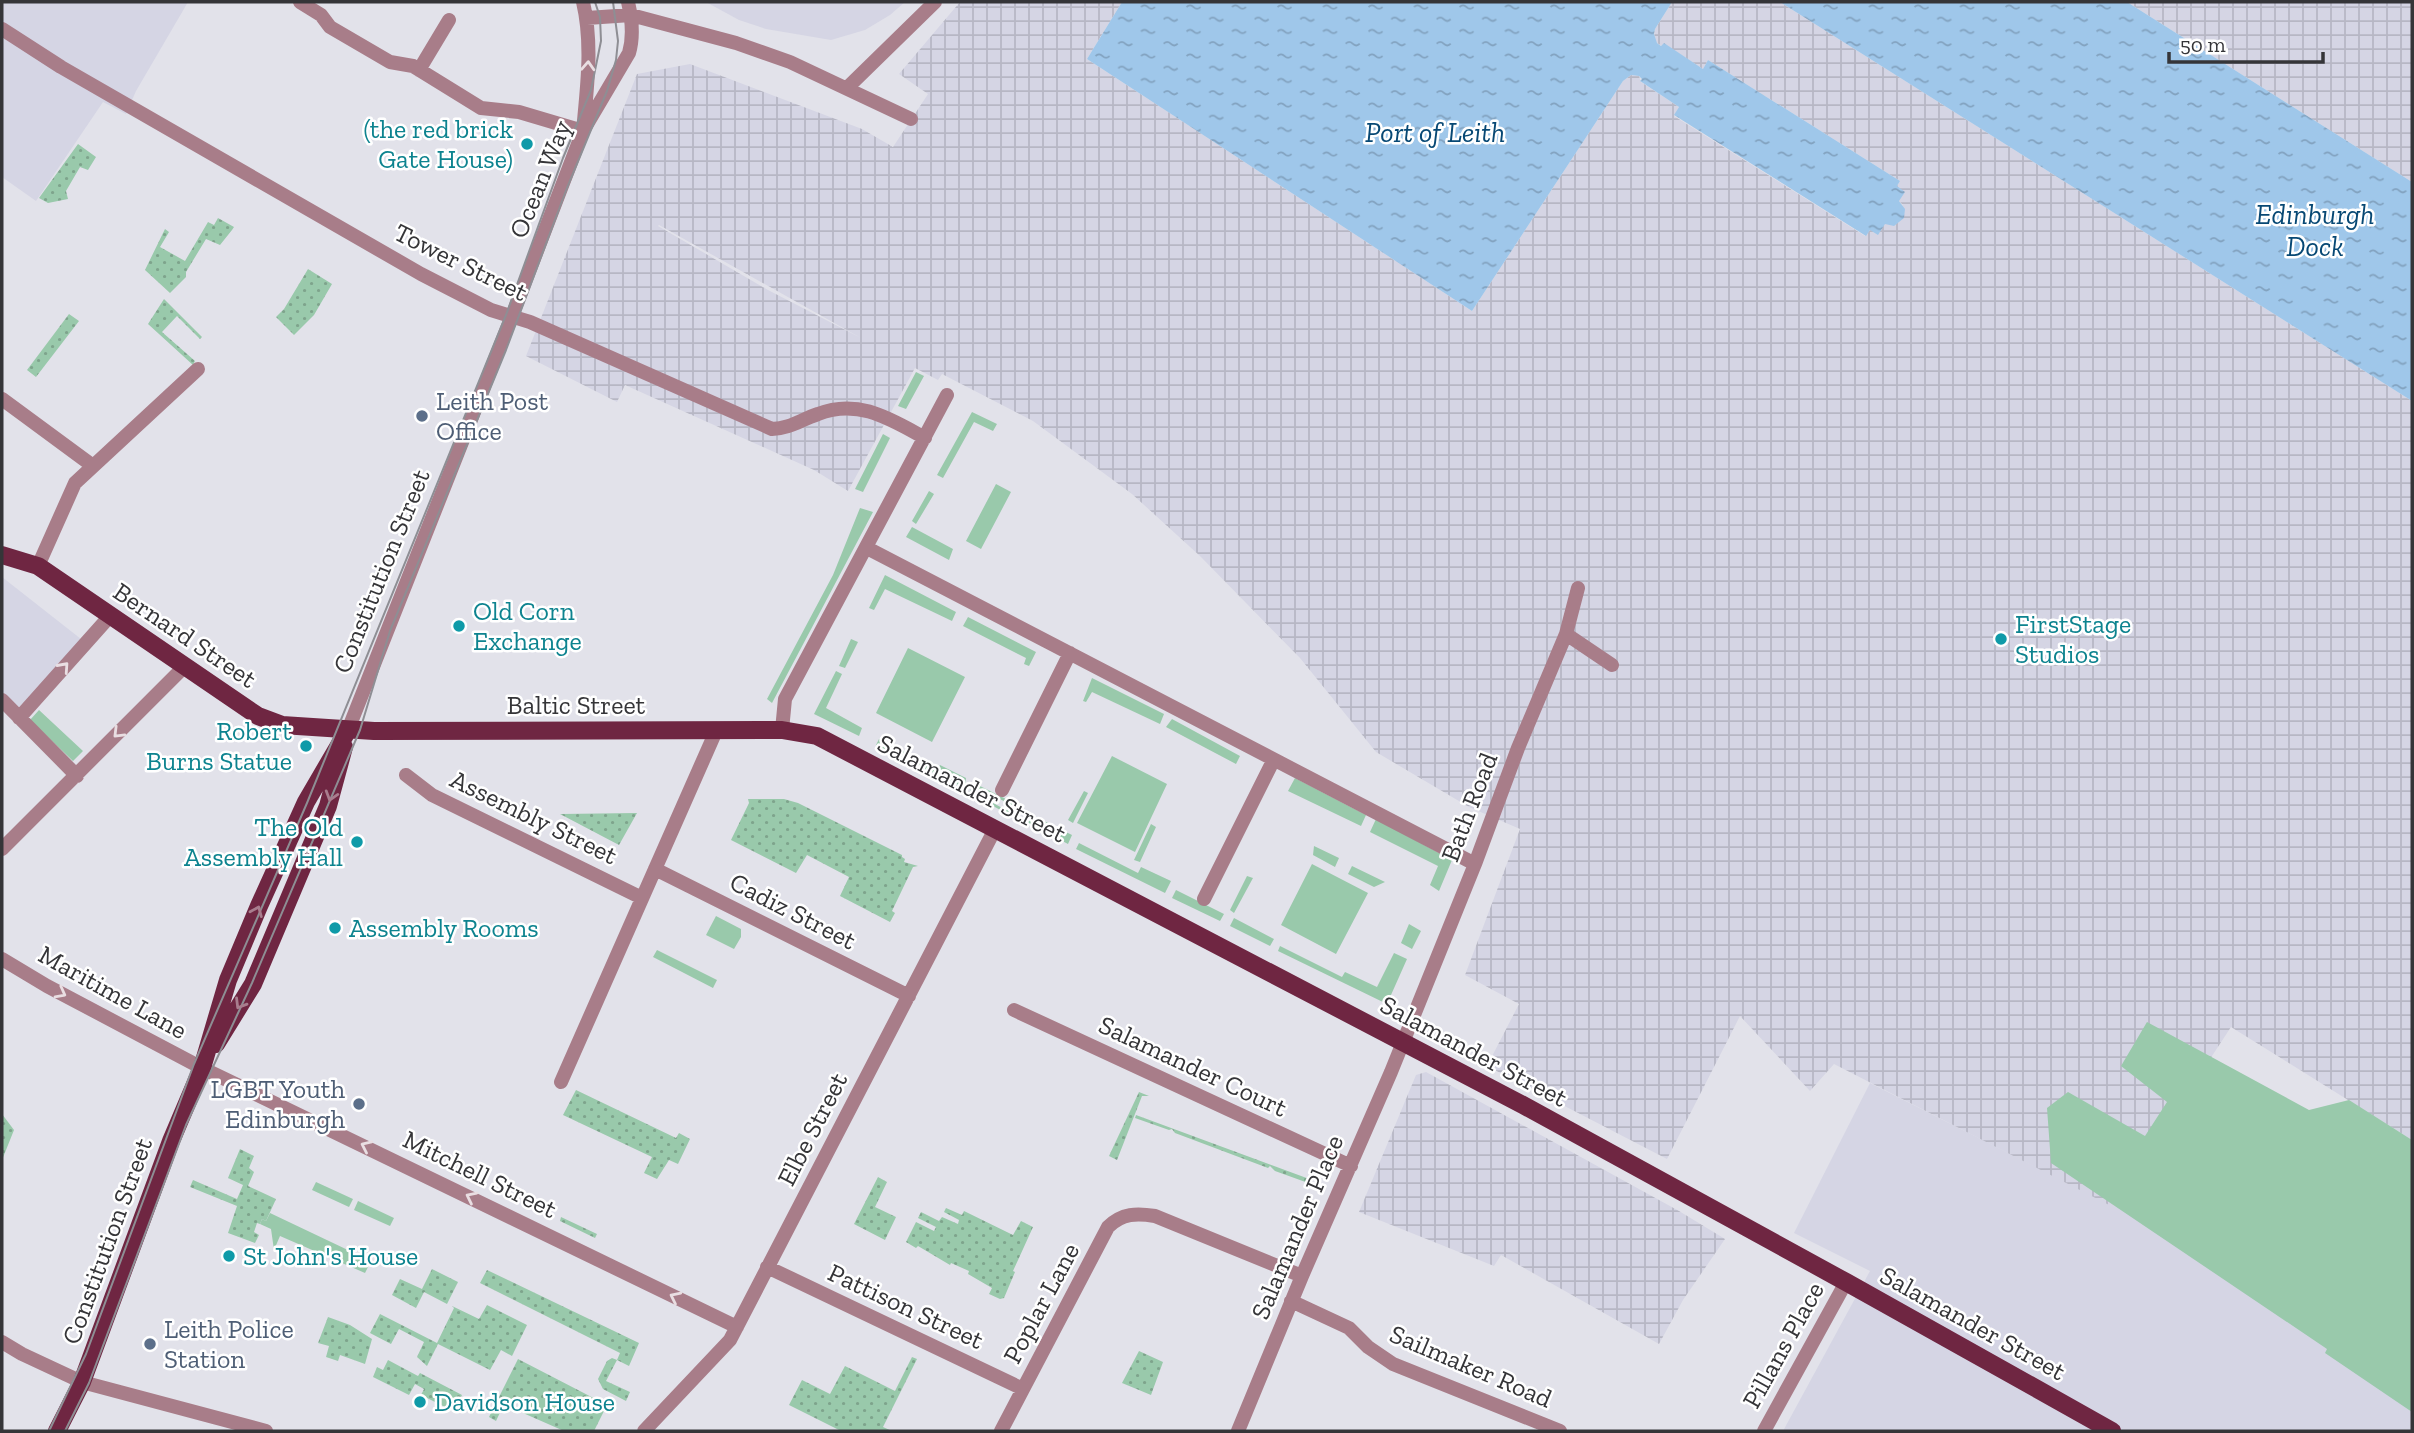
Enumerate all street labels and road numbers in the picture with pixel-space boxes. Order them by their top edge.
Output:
street label: Ocean Way [502,115,578,243]
street label: Tower Street [389,216,533,308]
street label: Constitution Street [325,464,437,678]
street label: Bernard Street [107,575,263,695]
street label: Baltic Street [507,689,646,721]
street label: Salamander Street [872,727,1072,849]
street label: Bath Road [1434,748,1504,866]
street label: Assembly Street [445,763,623,871]
street label: Cadiz Street [725,866,862,957]
street label: Maritime Lane [33,938,193,1046]
street label: Salamander Street [1375,988,1573,1114]
street label: Salamander Court [1094,1008,1293,1124]
street label: Elbe Street [770,1067,854,1191]
street label: Mitchell Street [398,1123,562,1225]
street label: Salamander Place [1244,1130,1350,1324]
street label: Constitution Street [55,1133,159,1349]
street label: Poplar Lane [996,1237,1086,1369]
street label: Pattison Street [823,1256,989,1356]
street label: Salamander Street [1875,1259,2072,1387]
street label: Pillans Place [1735,1276,1831,1414]
street label: Sailmaker Road [1385,1317,1557,1415]

